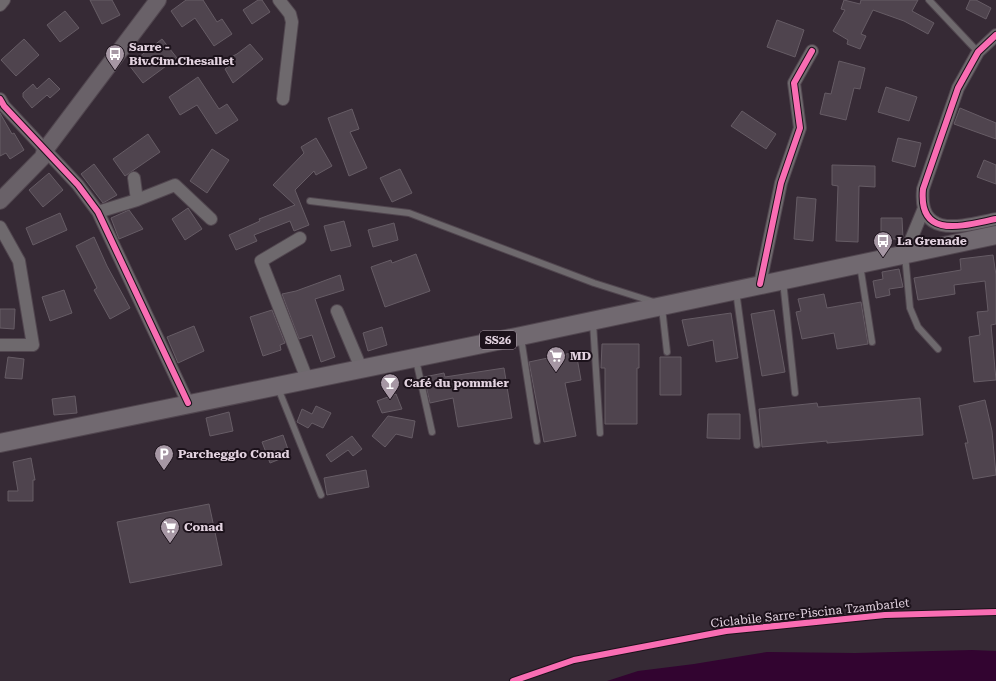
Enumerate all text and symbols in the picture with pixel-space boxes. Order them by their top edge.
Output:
place label: Sarre - Biv.Cim.Chesallet [129,40,234,68]
bus stop icon: Sarre - Biv.Cim.Chesallet [104,43,126,71]
bus stop icon: La Grenade [872,230,894,258]
place label: La Grenade [897,234,967,248]
road number: SS26 [480,331,516,349]
supermarket icon: MD [545,345,567,373]
place label: MD [570,349,592,363]
bar icon: Café du pommier [379,372,401,400]
place label: Café du pommier [404,376,509,390]
parking icon: Parcheggio Conad [153,443,175,471]
place label: Parcheggio Conad [178,447,289,461]
supermarket icon: Conad [159,516,181,544]
place label: Conad [184,520,223,534]
street label: Ciclabile Sarre-Piscina Tzambarlet [710,596,911,630]

